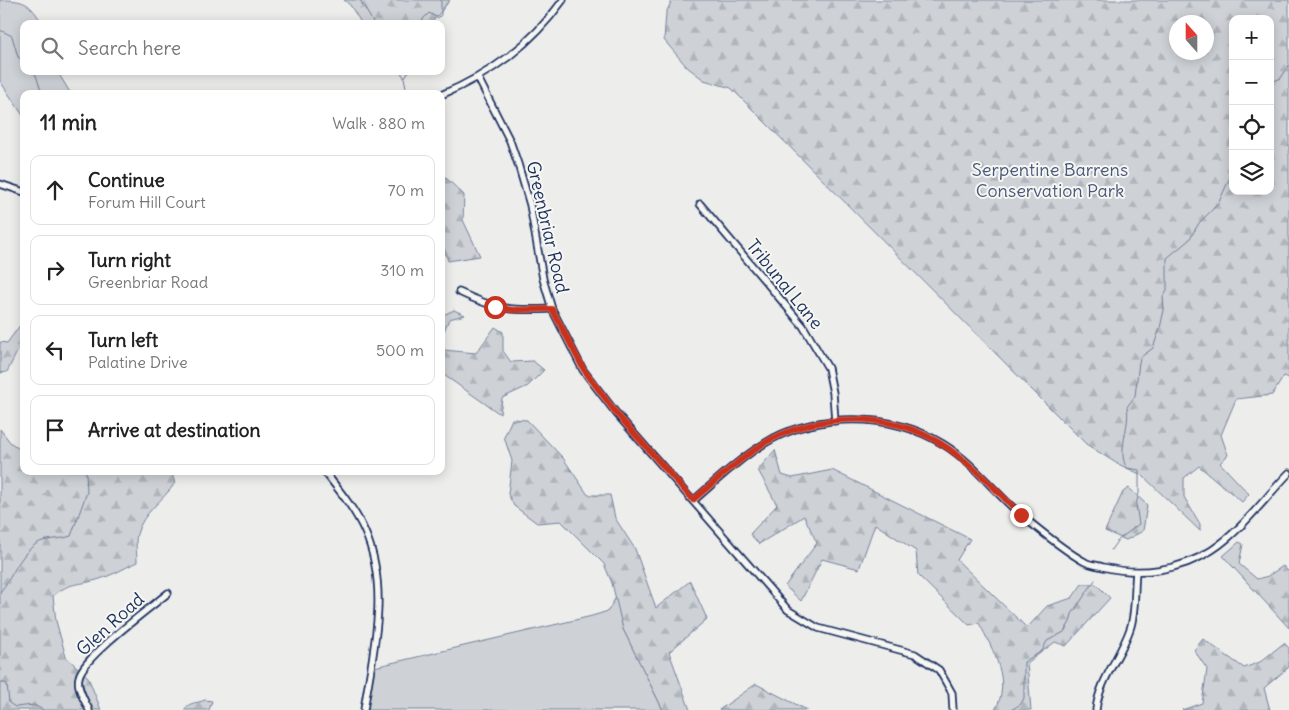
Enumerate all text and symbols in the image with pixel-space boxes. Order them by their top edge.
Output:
north arrow [1169,15,1214,60]
map controls [1229,15,1274,195]
button: + [1229,15,1274,60]
search box [20,20,445,75]
icon: search [38,34,66,62]
text: Search here [78,36,181,60]
button: − [1229,60,1274,105]
button: locate [1229,105,1274,150]
text: 11 min [40,109,97,136]
text: Walk · 880 m [332,113,425,133]
button: layers [1229,150,1274,195]
park label: Serpentine Barrens Conservation Park [972,158,1128,202]
street label: Greenbriar Road [522,159,574,296]
text: Continue [88,168,165,192]
icon: ahead [41,176,69,204]
text: 70 m [388,180,424,200]
text: Forum Hill Court [88,192,206,212]
street label: Tribunal Lane [742,234,828,334]
text: Turn right [88,248,171,272]
icon: right [41,256,69,284]
text: 310 m [380,260,424,280]
text: Greenbriar Road [88,272,208,292]
route start [484,296,507,319]
text: Turn left [88,328,158,352]
icon: left [41,336,69,364]
text: 500 m [376,340,424,360]
text: Palatine Drive [88,352,188,372]
icon: arrive [41,416,69,444]
text: Arrive at destination [88,418,261,442]
route end [1010,504,1033,527]
street label: Glen Road [71,587,149,661]

